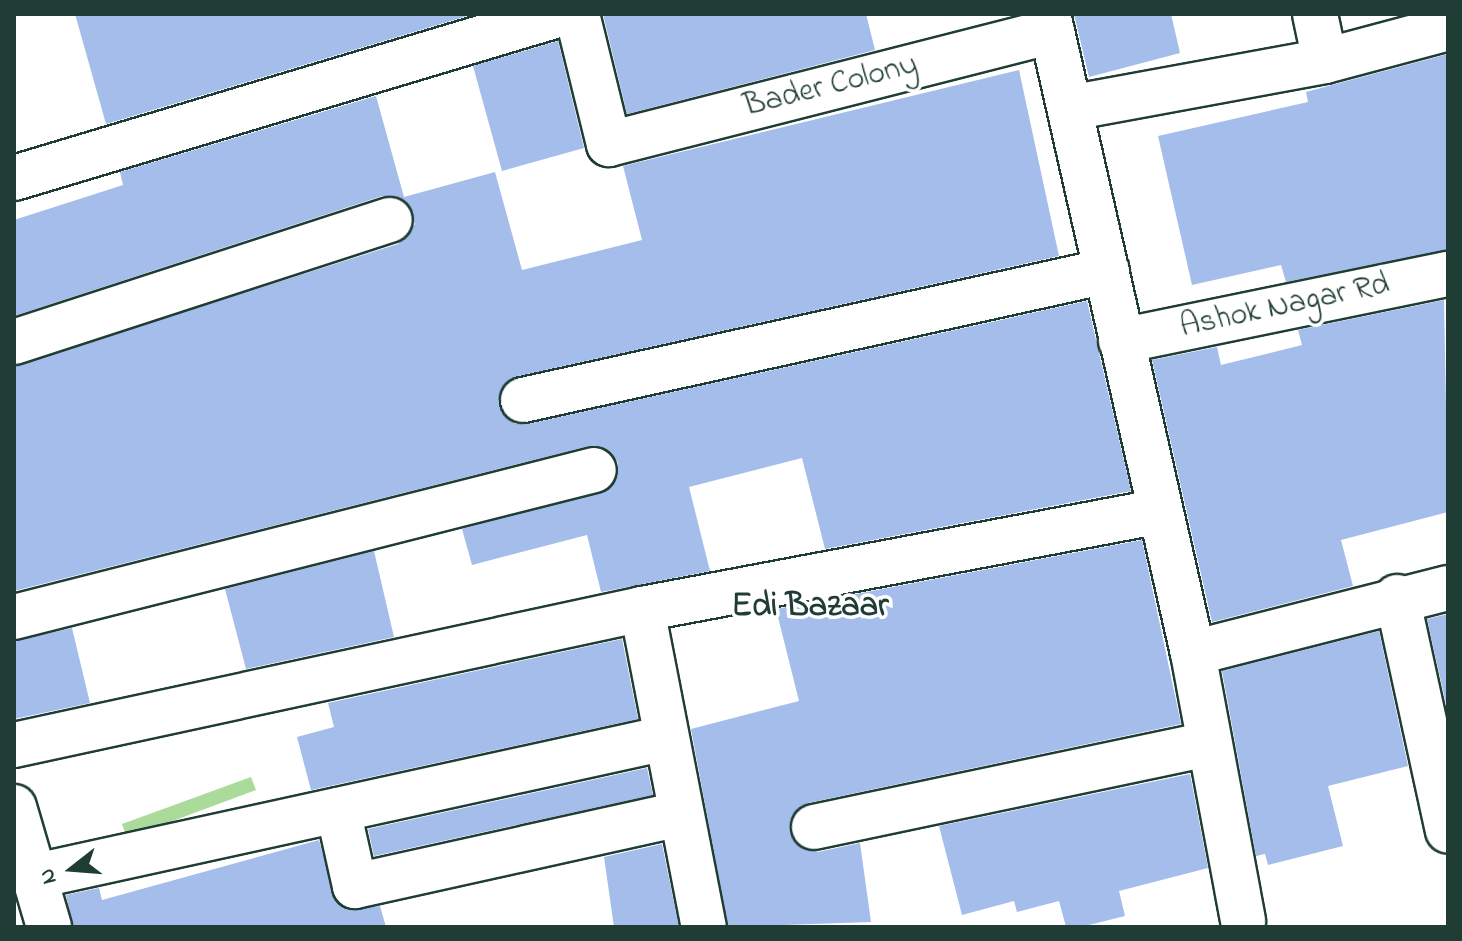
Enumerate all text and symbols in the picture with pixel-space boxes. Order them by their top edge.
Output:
street label: Bader Colony [740,47,922,127]
street label: Ashok Nagar Rd [1177,266,1393,348]
district label: Edi Bazaar [731,588,889,628]
north arrow [32,829,112,909]
text: N [32,864,67,888]

